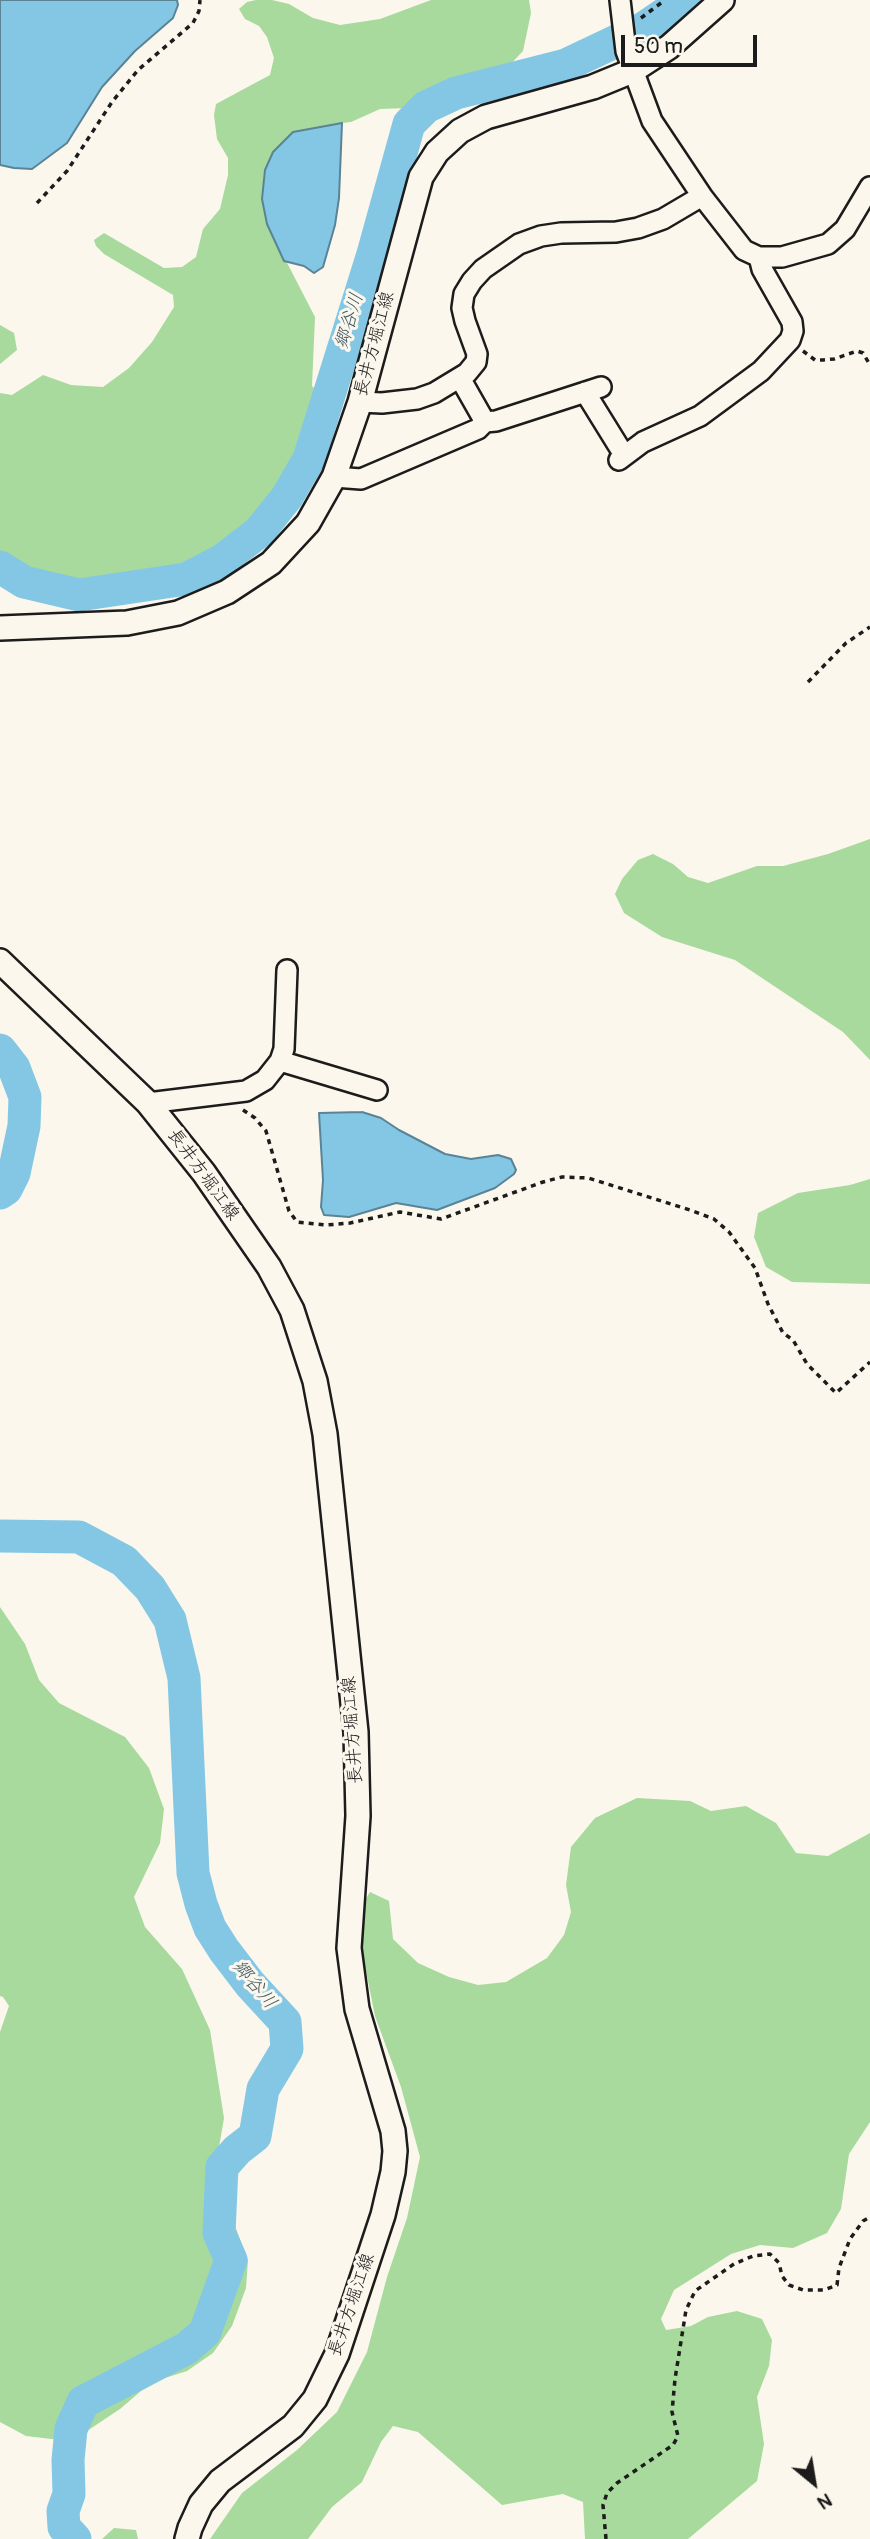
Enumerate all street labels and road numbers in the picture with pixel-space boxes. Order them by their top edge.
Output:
street label: 長井方堀江線 [351,289,399,399]
street label: 長井方堀江線 [163,1125,243,1225]
street label: 長井方堀江線 [338,1675,368,1785]
street label: 長井方堀江線 [324,2250,380,2360]

